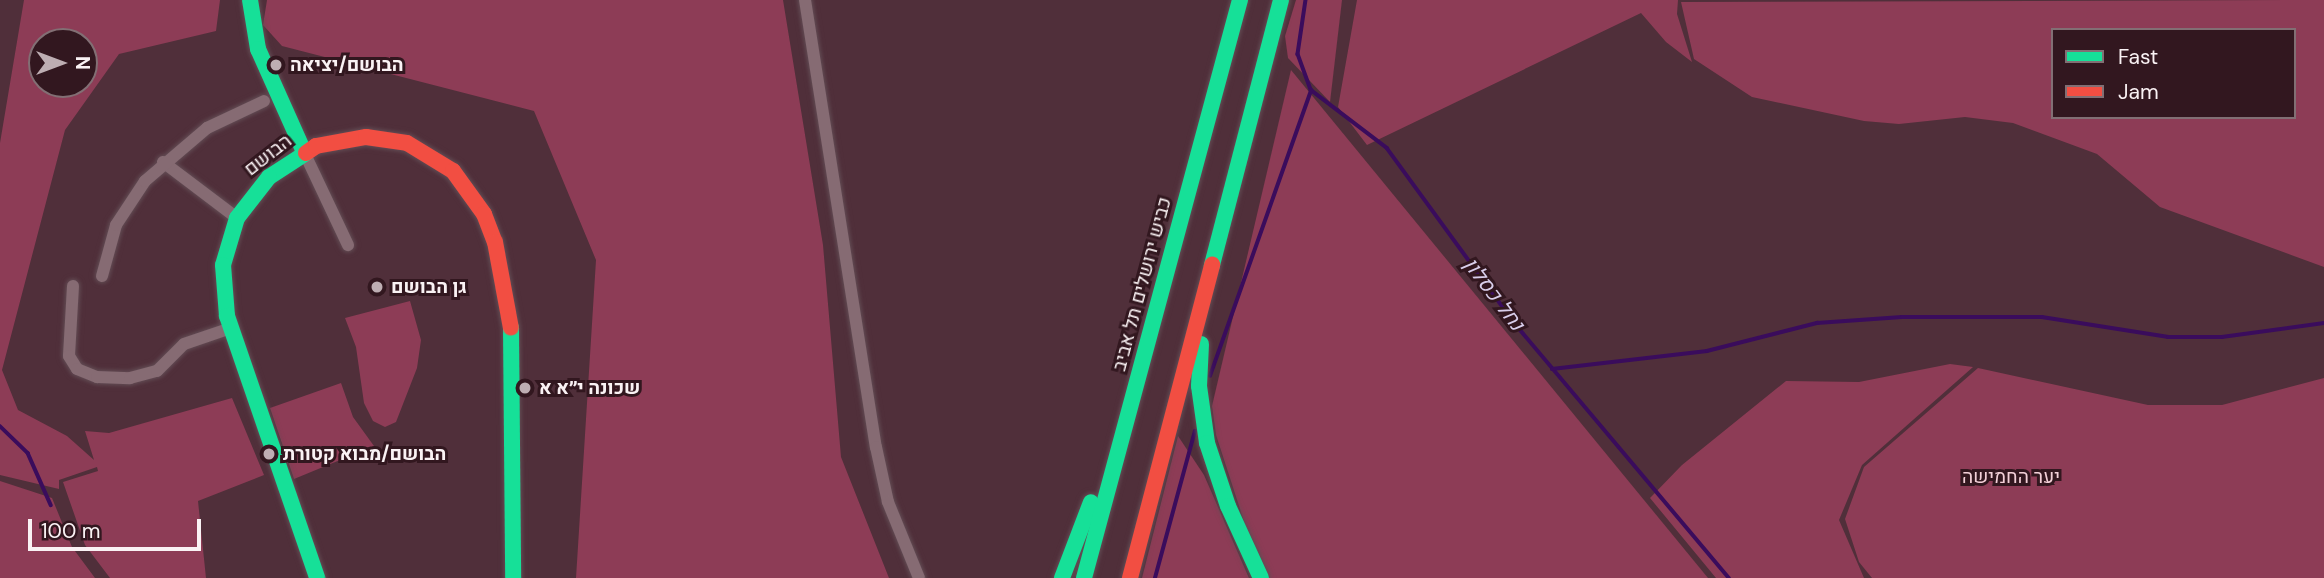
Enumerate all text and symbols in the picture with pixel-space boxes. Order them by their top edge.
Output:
north arrow [28,28,98,98]
legend [2051,28,2296,119]
text: Fast [2118,43,2158,71]
place label: הבושם/יציאה [290,54,404,76]
text: N [70,56,95,70]
marker: הבושם/יציאה [268,57,284,73]
text: Jam [2118,78,2159,106]
street label: הבושם [240,129,296,181]
street label: כביש ירושלים תל אביב [1108,195,1176,373]
water label: נחל כסלון [1458,253,1530,335]
place label: גן הבושם [391,276,467,298]
marker: גן הבושם [369,279,385,295]
place label: שכונה י״א א [539,377,640,399]
marker: שכונה י״א א [517,380,533,396]
place label: הבושם/מבוא קטורת [283,443,446,465]
marker: הבושם/מבוא קטורת [261,446,277,462]
park label: יער החמישה [1962,466,2060,488]
scale bar [32,504,205,548]
text: 100 m [41,517,101,545]

